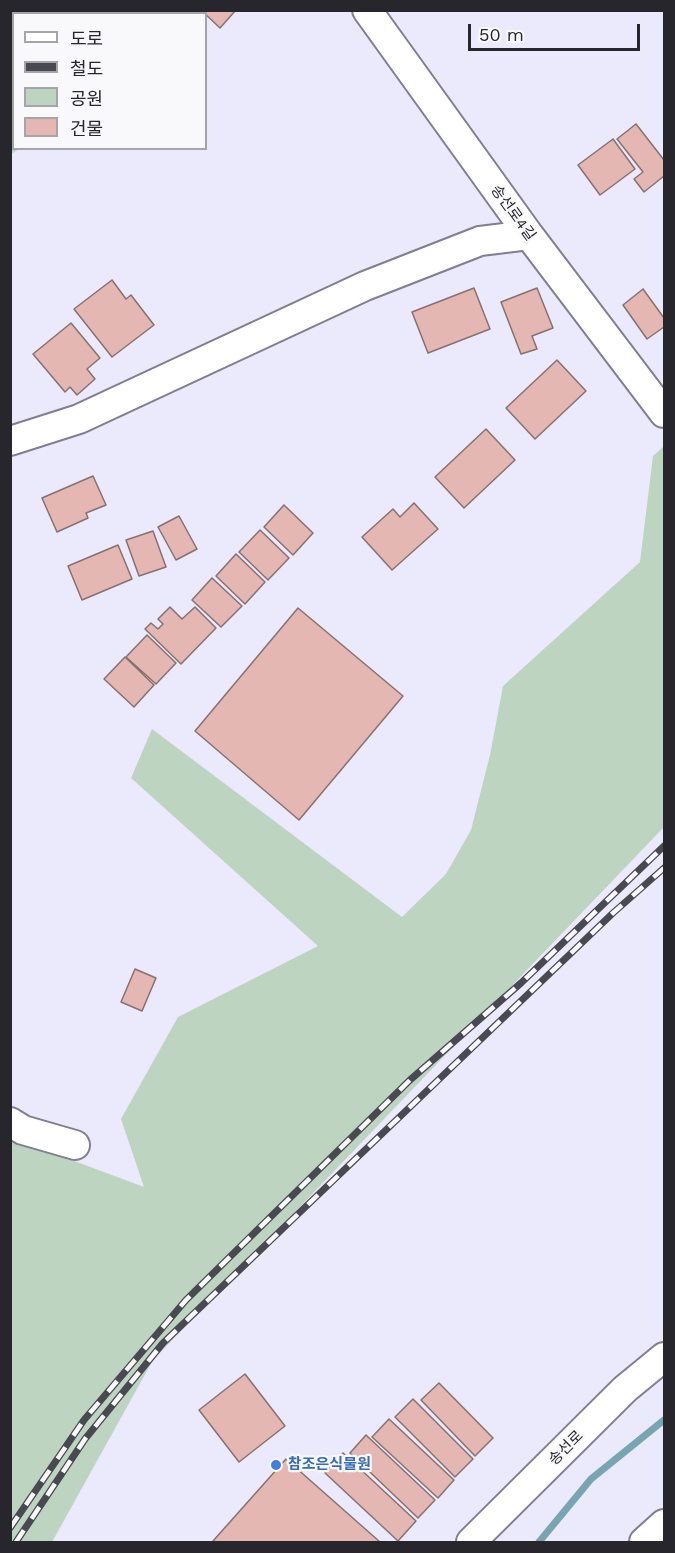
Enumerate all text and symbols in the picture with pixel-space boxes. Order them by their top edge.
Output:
legend [12,12,207,150]
scale bar [471,12,644,50]
text: 50 m [479,24,524,45]
text: 도로 [70,28,103,49]
text: 철도 [70,58,103,79]
text: 공원 [70,88,103,109]
text: 건물 [70,118,103,139]
street label: 송선로4길 [487,182,539,244]
street label: 송선로 [545,1427,587,1469]
place label: 참조은식물원 [288,1456,371,1474]
marker: 참조은식물원 [269,1458,283,1472]

